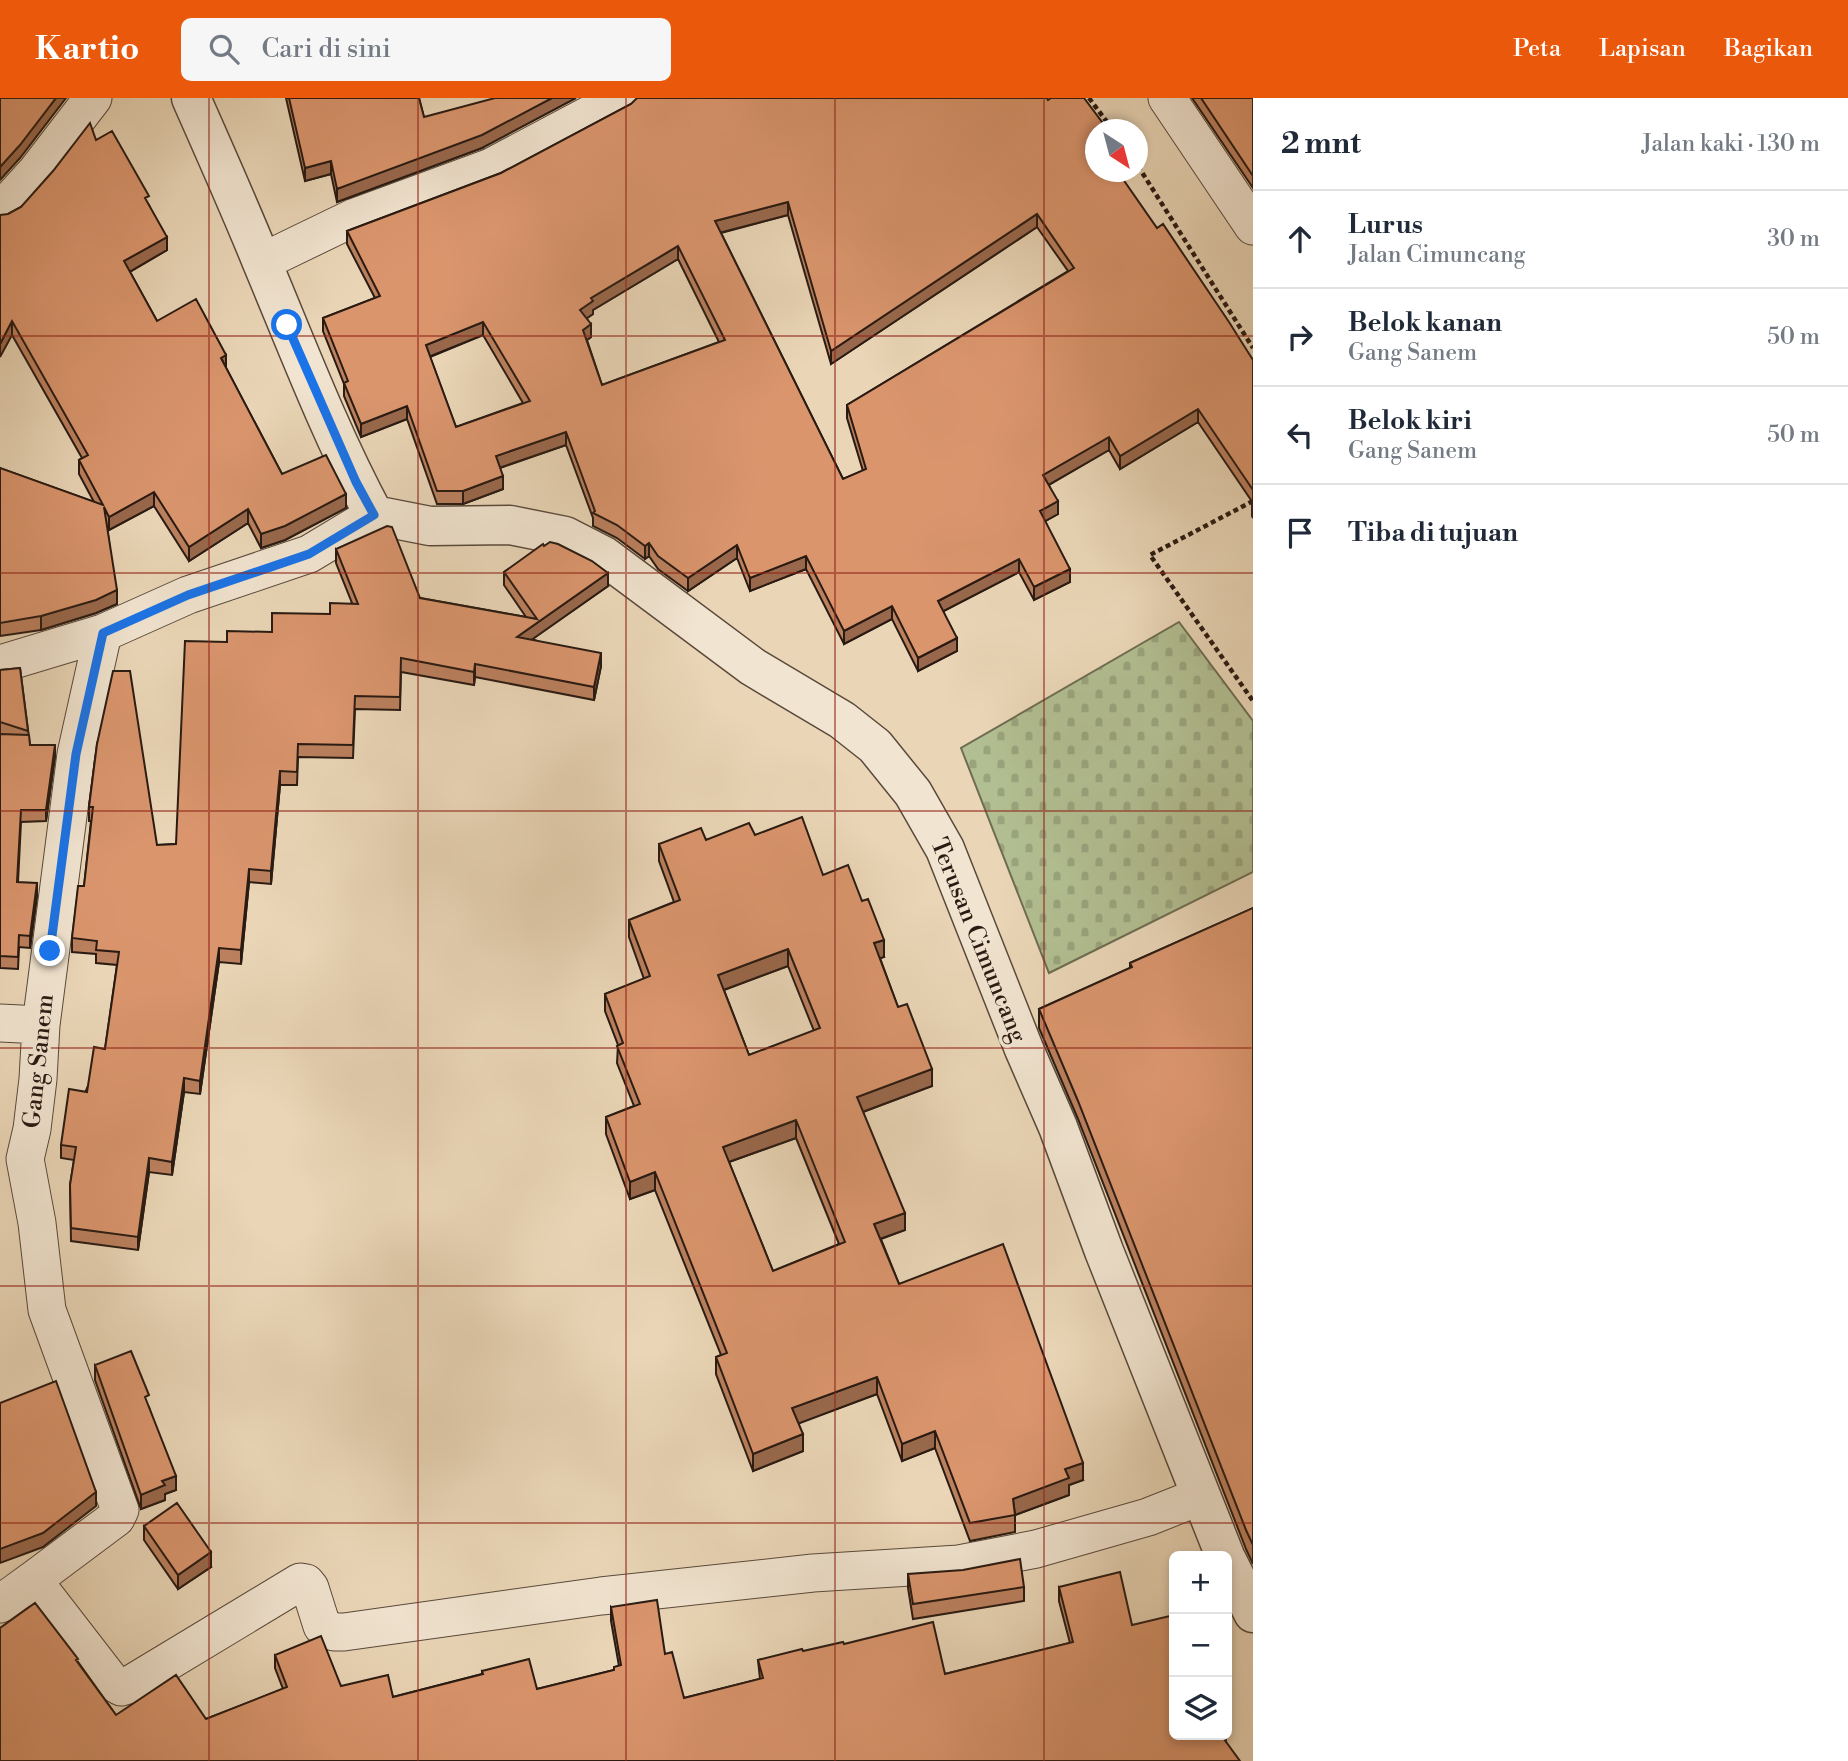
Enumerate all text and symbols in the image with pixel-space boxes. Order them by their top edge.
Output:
search box [181,18,671,81]
text: Kartio [35,29,139,70]
icon: search [205,30,243,68]
text: Cari di sini [261,33,391,65]
text: Peta [1513,34,1561,64]
text: Lapisan [1599,34,1686,64]
text: Bagikan [1724,34,1813,64]
north arrow [1085,119,1148,182]
text: 2 mnt [1281,125,1361,163]
text: Jalan kaki · 130 m [1642,130,1820,158]
text: Lurus [1348,209,1423,241]
icon: ahead [1281,220,1319,258]
text: 30 m [1767,225,1820,253]
text: Jalan Cimuncang [1348,241,1526,269]
text: Belok kanan [1348,307,1502,339]
route start [271,309,302,340]
icon: right [1281,318,1319,356]
text: 50 m [1767,323,1820,351]
text: Gang Sanem [1348,339,1477,367]
text: Belok kiri [1348,405,1472,437]
icon: left [1281,416,1319,454]
text: 50 m [1767,421,1820,449]
text: Gang Sanem [1348,437,1477,465]
icon: arrive [1281,514,1319,552]
text: Tiba di tujuan [1348,517,1518,549]
street label: Terusan Cimuncang [923,834,1033,1048]
route end [34,935,65,966]
street label: Gang Sanem [17,992,61,1130]
map controls [1169,1551,1232,1740]
button: + [1169,1551,1232,1614]
button: − [1169,1614,1232,1677]
button: layers [1169,1677,1232,1740]

